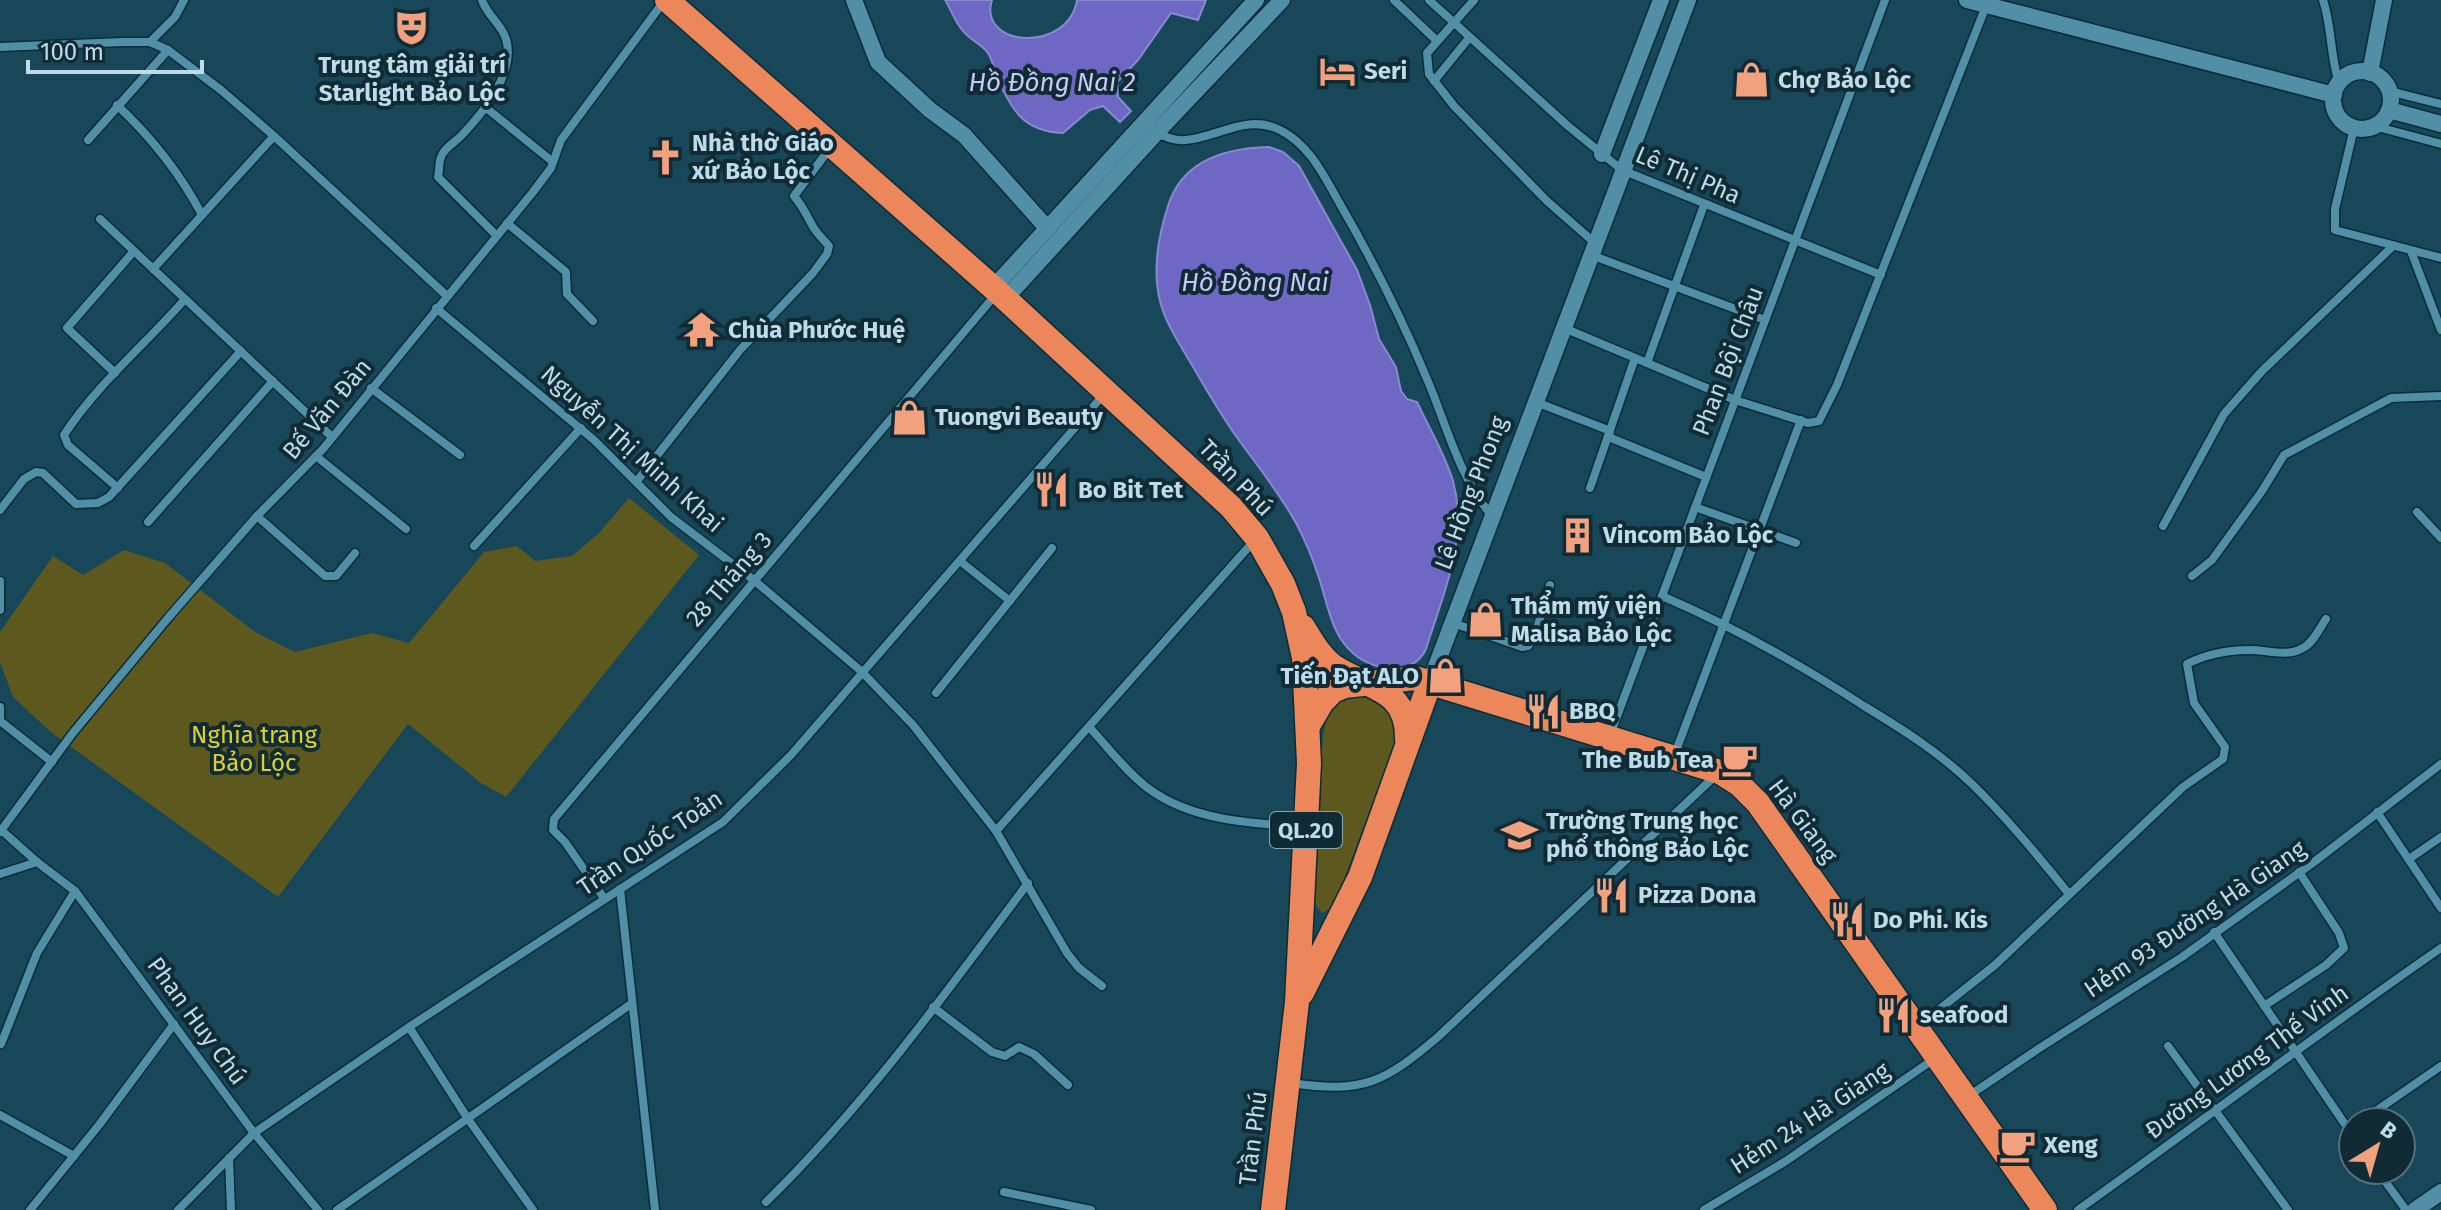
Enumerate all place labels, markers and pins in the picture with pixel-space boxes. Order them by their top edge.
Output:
theatre icon: Trung tâm giải trí Starlight Bảo Lộc [393,9,431,47]
place label: Trung tâm giải trí Starlight Bảo Lộc [318,51,506,107]
hotel icon: Seri [1319,52,1357,90]
place label: Seri [1364,57,1407,85]
shop icon: Chợ Bảo Lộc [1733,61,1771,99]
place label: Chợ Bảo Lộc [1778,66,1911,94]
place label: Nhà thờ Giáo xứ Bảo Lộc [691,129,834,185]
church icon: Nhà thờ Giáo xứ Bảo Lộc [647,138,685,176]
temple icon: Chùa Phước Huệ [683,311,721,349]
place label: Chùa Phước Huệ [728,316,905,344]
shop icon: Tuongvi Beauty [890,398,928,436]
place label: Tuongvi Beauty [935,403,1103,431]
restaurant icon: Bo Bit Tet [1033,471,1071,509]
place label: Bo Bit Tet [1078,476,1184,504]
building icon: Vincom Bảo Lộc [1558,516,1596,554]
place label: Vincom Bảo Lộc [1602,521,1774,549]
place label: Thẩm mỹ viện Malisa Bảo Lộc [1511,590,1672,648]
shop icon: Thẩm mỹ viện Malisa Bảo Lộc [1466,601,1504,639]
shop icon: Tiến Đạt ALO [1426,657,1464,695]
place label: Tiến Đạt ALO [1281,660,1419,690]
restaurant icon: BBQ [1524,692,1562,730]
place label: BBQ [1569,697,1616,725]
cafe icon: The Bub Tea [1721,741,1759,779]
place label: The Bub Tea [1582,746,1714,774]
place label: Trường Trung học phổ thông Bảo Lộc [1546,807,1749,863]
school or university icon: Trường Trung học phổ thông Bảo Lộc [1501,816,1539,854]
restaurant icon: Pizza Dona [1593,876,1631,914]
place label: Pizza Dona [1638,881,1756,909]
restaurant icon: Do Phi. Kis [1828,901,1866,939]
place label: Do Phi. Kis [1873,906,1988,934]
restaurant icon: seafood [1875,996,1913,1034]
place label: seafood [1920,1001,2009,1029]
cafe icon: Xeng [1999,1126,2037,1164]
place label: Xeng [2043,1131,2099,1159]

